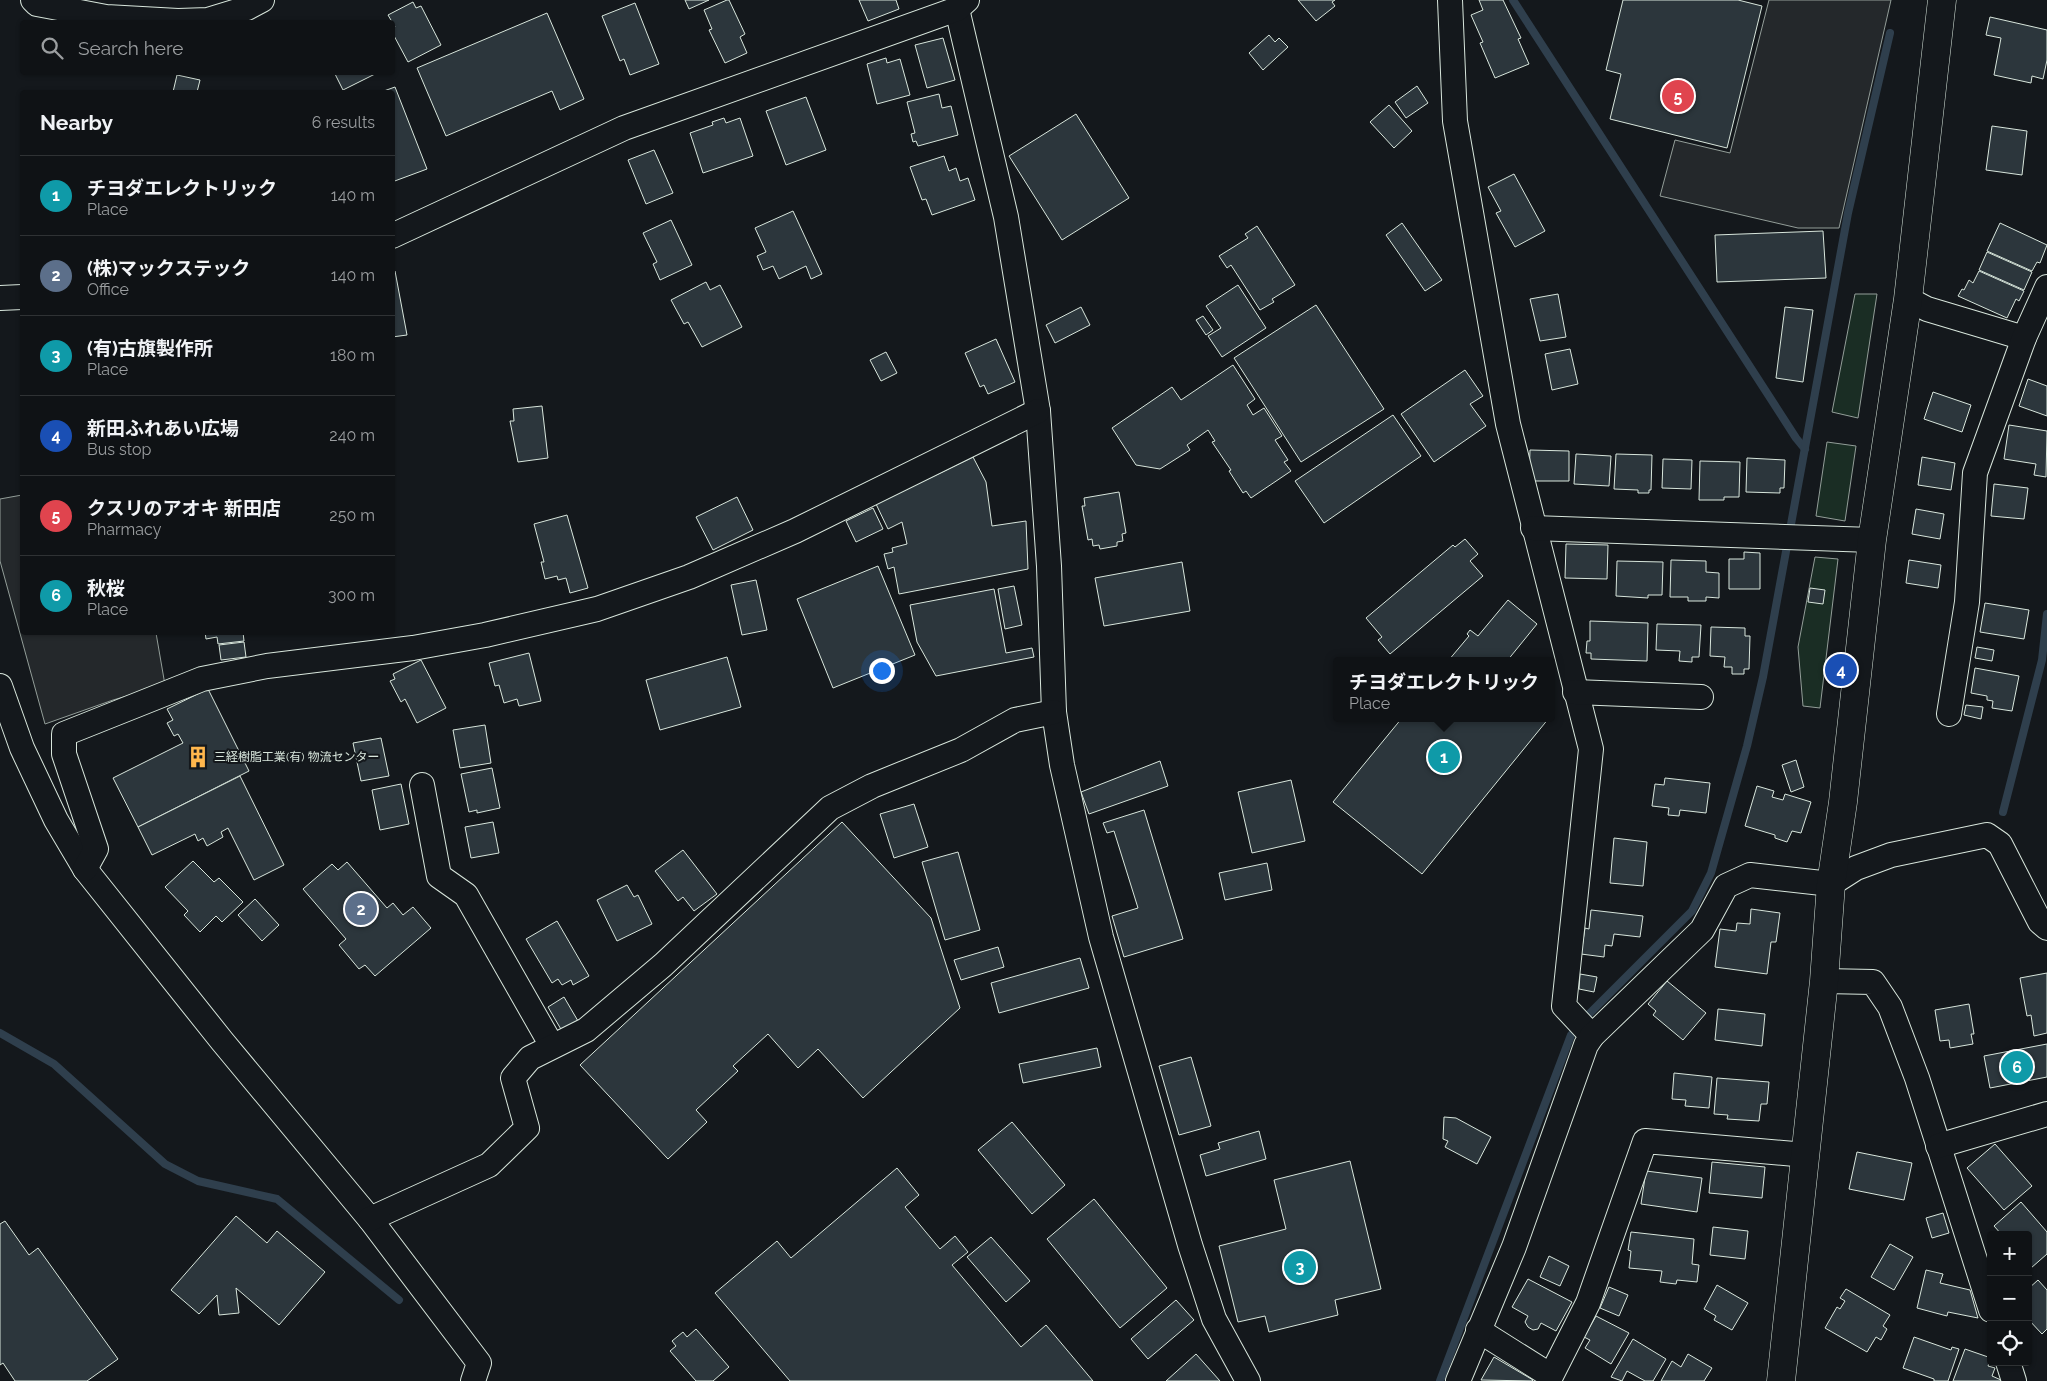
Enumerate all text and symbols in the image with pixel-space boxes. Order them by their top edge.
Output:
search box [20,20,395,75]
icon: search [38,34,66,62]
text: Search here [78,37,184,59]
pin: 5 [1662,77,1694,115]
text: Nearby [40,110,113,135]
text: 6 results [312,113,375,132]
text: チヨダエレクトリック [87,177,277,199]
text: 1 [52,186,60,205]
text: 140 m [331,186,375,205]
text: Place [87,200,128,219]
text: (株)マックステック [87,257,250,279]
text: 2 [51,266,61,285]
text: 140 m [331,266,375,285]
text: Office [87,280,129,299]
text: (有)古旗製作所 [87,337,213,359]
text: 3 [52,346,60,365]
text: 180 m [330,346,375,365]
text: Place [87,360,128,379]
text: 新田ふれあい広場 [87,417,239,439]
text: 4 [51,426,61,445]
text: 240 m [329,426,375,445]
text: Bus stop [87,440,151,459]
text: クスリのアオキ 新田店 [87,497,281,519]
text: 5 [52,506,60,525]
text: 250 m [329,506,375,525]
text: Pharmacy [87,520,161,539]
text: 秋桜 [87,577,125,599]
text: 6 [51,586,61,605]
text: 300 m [328,586,375,605]
text: Place [87,600,128,619]
pin: 4 [1825,651,1857,689]
popup [1333,657,1555,722]
your location [869,658,895,684]
text: チヨダエレクトリック [1349,671,1539,693]
text: Place [1349,694,1390,713]
pin: 1 [1428,738,1460,776]
building icon: 三経樹脂工業(有) 物流センター [185,744,211,770]
place label: 三経樹脂工業(有) 物流センター [214,750,380,764]
pin: 2 [345,890,377,928]
pin: 6 [2001,1048,2033,1086]
map controls [1987,1231,2032,1366]
button: + [1987,1231,2032,1276]
pin: 3 [1284,1248,1316,1286]
button: − [1987,1276,2032,1321]
button: locate [1987,1321,2032,1366]

